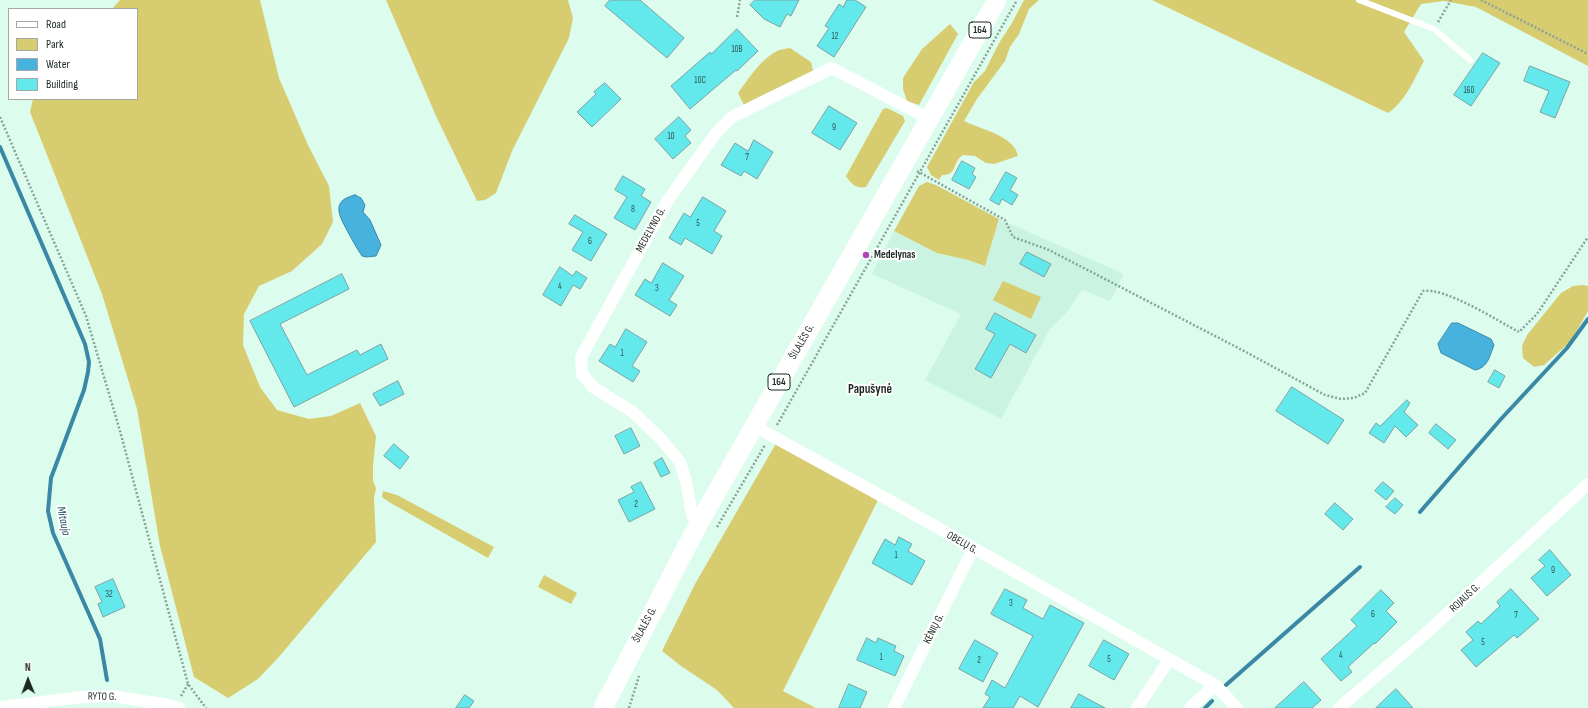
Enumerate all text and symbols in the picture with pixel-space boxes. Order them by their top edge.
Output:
legend [8,8,138,100]
text: Road [46,17,66,32]
road number: 164 [969,22,991,38]
house number: 12 [832,32,838,42]
text: Park [46,37,64,52]
house number: 10B [731,45,743,55]
text: Water [46,57,70,72]
house number: 10C [694,76,706,86]
text: Building [46,77,78,92]
house number: 160 [1463,86,1475,96]
house number: 9 [832,123,836,133]
house number: 10 [667,132,675,142]
house number: 7 [745,153,749,163]
house number: 8 [631,205,635,215]
street label: MEDELYNO G. [633,205,669,255]
house number: 5 [696,219,700,229]
house number: 6 [588,237,592,247]
place label: Medelynas [874,248,916,262]
marker: Medelynas [861,250,871,260]
house number: 4 [558,282,562,292]
house number: 3 [655,284,659,294]
street label: ŠILALĖS G. [787,322,817,362]
house number: 1 [620,349,624,359]
road number: 164 [768,374,790,390]
district label: Papušynė [848,382,892,398]
house number: 2 [634,500,638,510]
water label: Mitauja [53,505,73,537]
street label: OBELŲ G. [944,529,980,557]
house number: 1 [894,551,898,561]
house number: 9 [1551,566,1555,576]
street label: ROJAUS G. [1447,581,1483,615]
house number: 32 [105,590,113,600]
house number: 3 [1009,599,1013,609]
street label: ŠILALĖS G. [630,605,660,645]
house number: 6 [1371,610,1375,620]
house number: 7 [1514,611,1518,621]
street label: KĖNIŲ G. [921,612,947,646]
house number: 5 [1481,638,1485,648]
house number: 4 [1339,651,1343,661]
house number: 1 [879,653,883,663]
house number: 5 [1107,655,1111,665]
house number: 2 [977,656,981,666]
north arrow [8,660,48,700]
text: N [25,661,31,674]
street label: RYTO G. [88,690,116,704]

